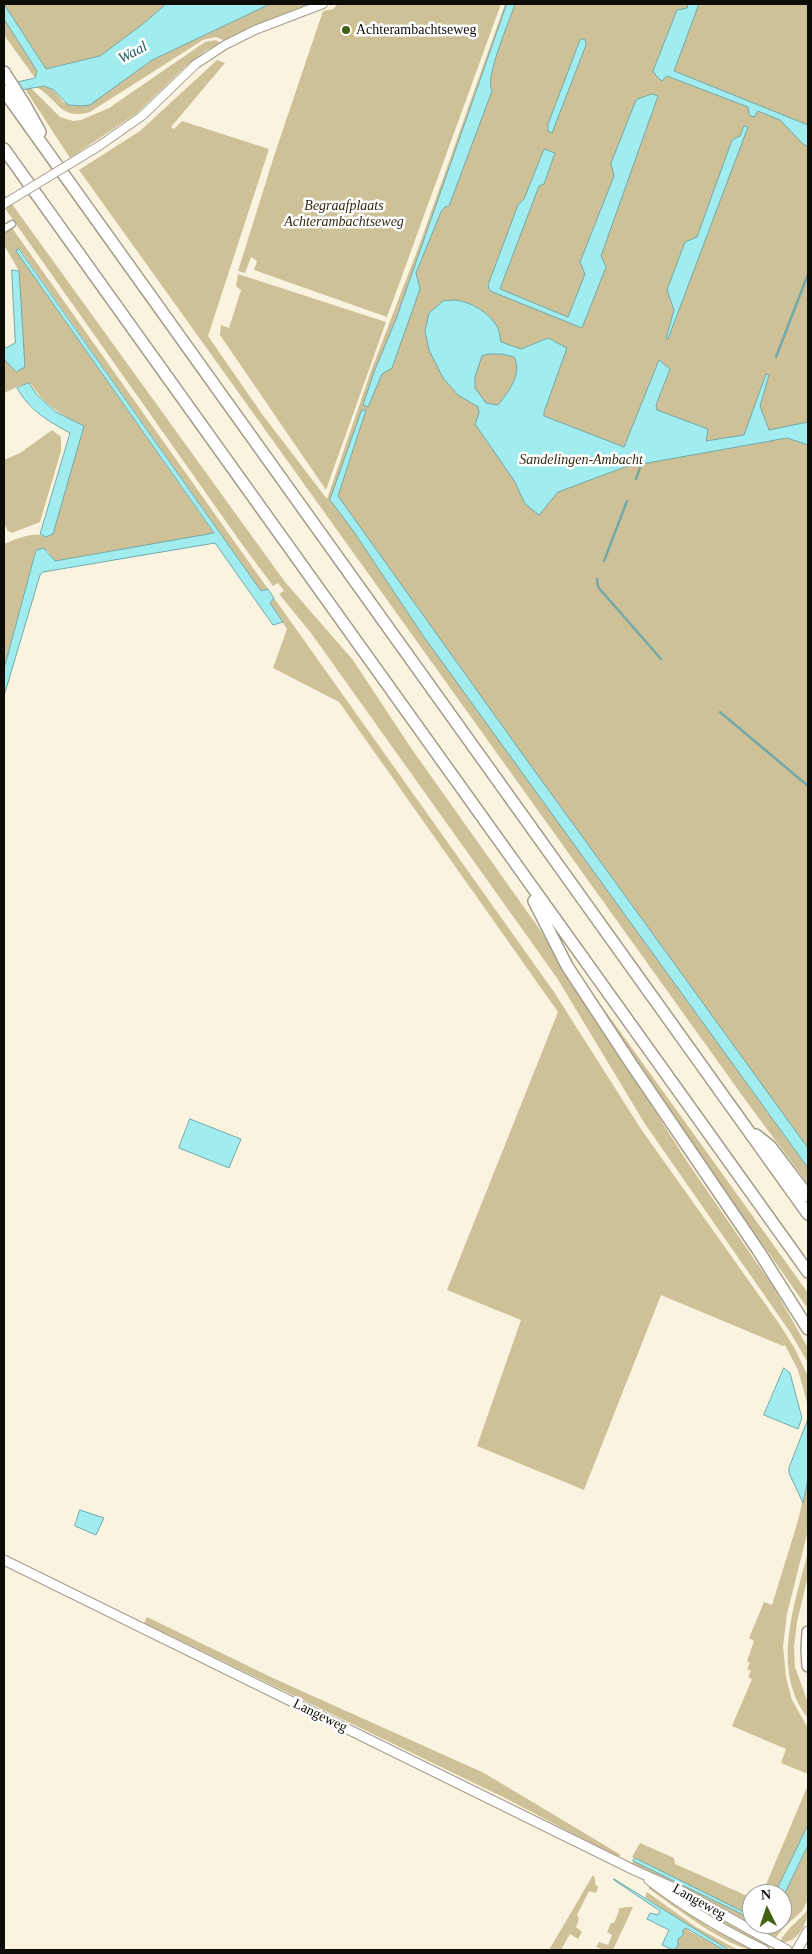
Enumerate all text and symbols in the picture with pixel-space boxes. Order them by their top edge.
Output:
place label: Achterambachtseweg [356,22,476,38]
marker: Achterambachtseweg [340,24,352,36]
water label: Waal [115,38,151,68]
park label: Begraafplaats Achterambachtseweg [284,198,404,230]
park label: Sandelingen-Ambacht [519,452,643,468]
street label: Langeweg [290,1696,350,1736]
street label: Langeweg [669,1881,729,1923]
north arrow [742,1884,792,1934]
text: N [760,1887,772,1902]

